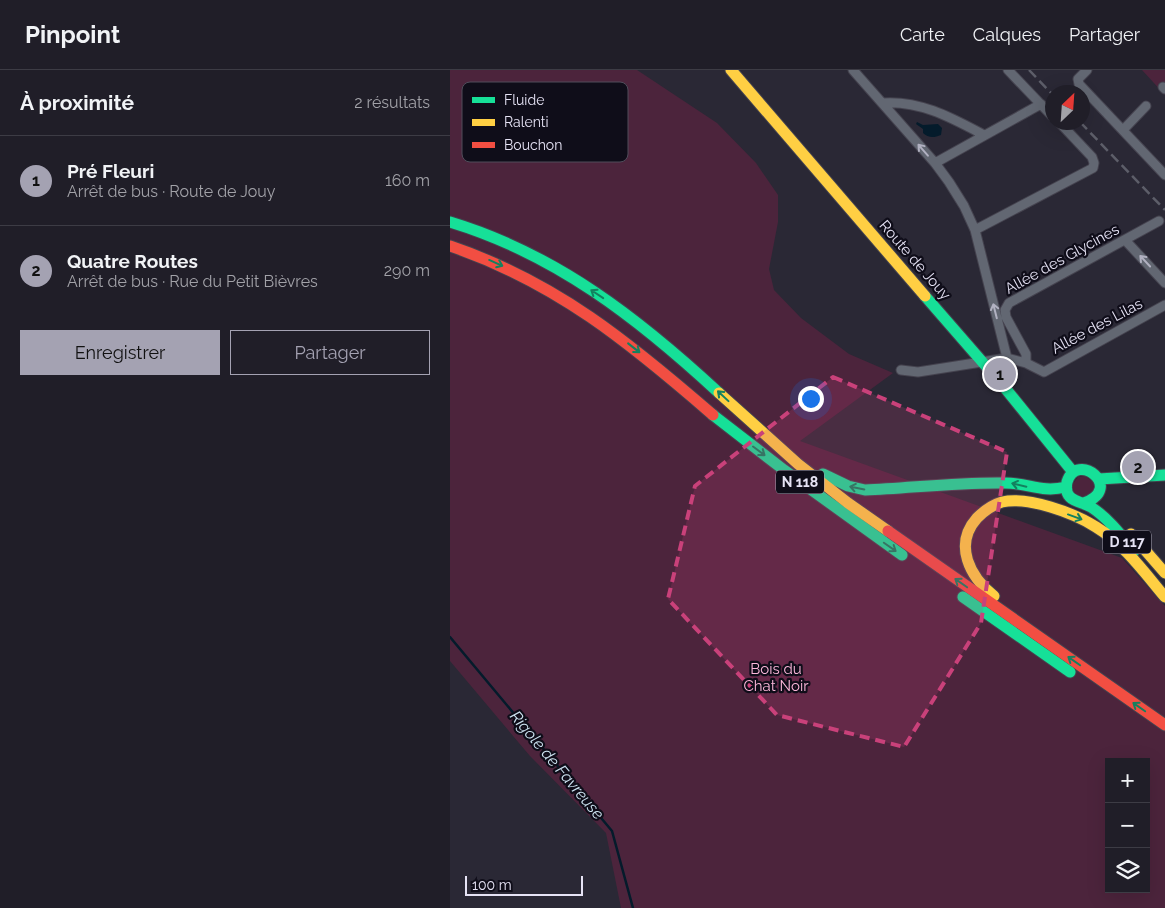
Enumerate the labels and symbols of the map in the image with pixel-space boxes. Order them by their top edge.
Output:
legend [462,82,628,162]
north arrow [1045,85,1090,130]
text: Fluide [504,92,544,108]
text: Ralenti [504,114,549,130]
text: Bouchon [504,137,562,153]
one-way arrow [917,143,929,156]
street label: Route de Jouy [876,217,954,303]
street label: Allée des Glycines [1002,220,1122,298]
one-way arrow [1139,255,1151,268]
one-way arrow [488,258,503,268]
one-way arrow [590,289,604,299]
street label: Allée des Lilas [1048,294,1146,358]
one-way arrow [990,303,1000,319]
one-way arrow [627,342,640,353]
pin: 1 [984,355,1016,393]
your location [798,386,824,412]
one-way arrow [717,390,730,402]
one-way arrow [752,446,765,457]
pin: 2 [1122,448,1154,486]
road number: N 118 [776,471,824,494]
one-way arrow [1011,480,1027,489]
one-way arrow [849,483,865,492]
one-way arrow [1067,513,1083,522]
road number: D 117 [1103,531,1151,554]
one-way arrow [883,542,897,552]
one-way arrow [954,578,968,588]
one-way arrow [1067,656,1081,666]
park label: Bois du Chat Noir [744,660,809,695]
one-way arrow [1133,702,1147,712]
water label: Rigole de Favreuse [506,707,608,823]
scale bar [465,873,582,896]

